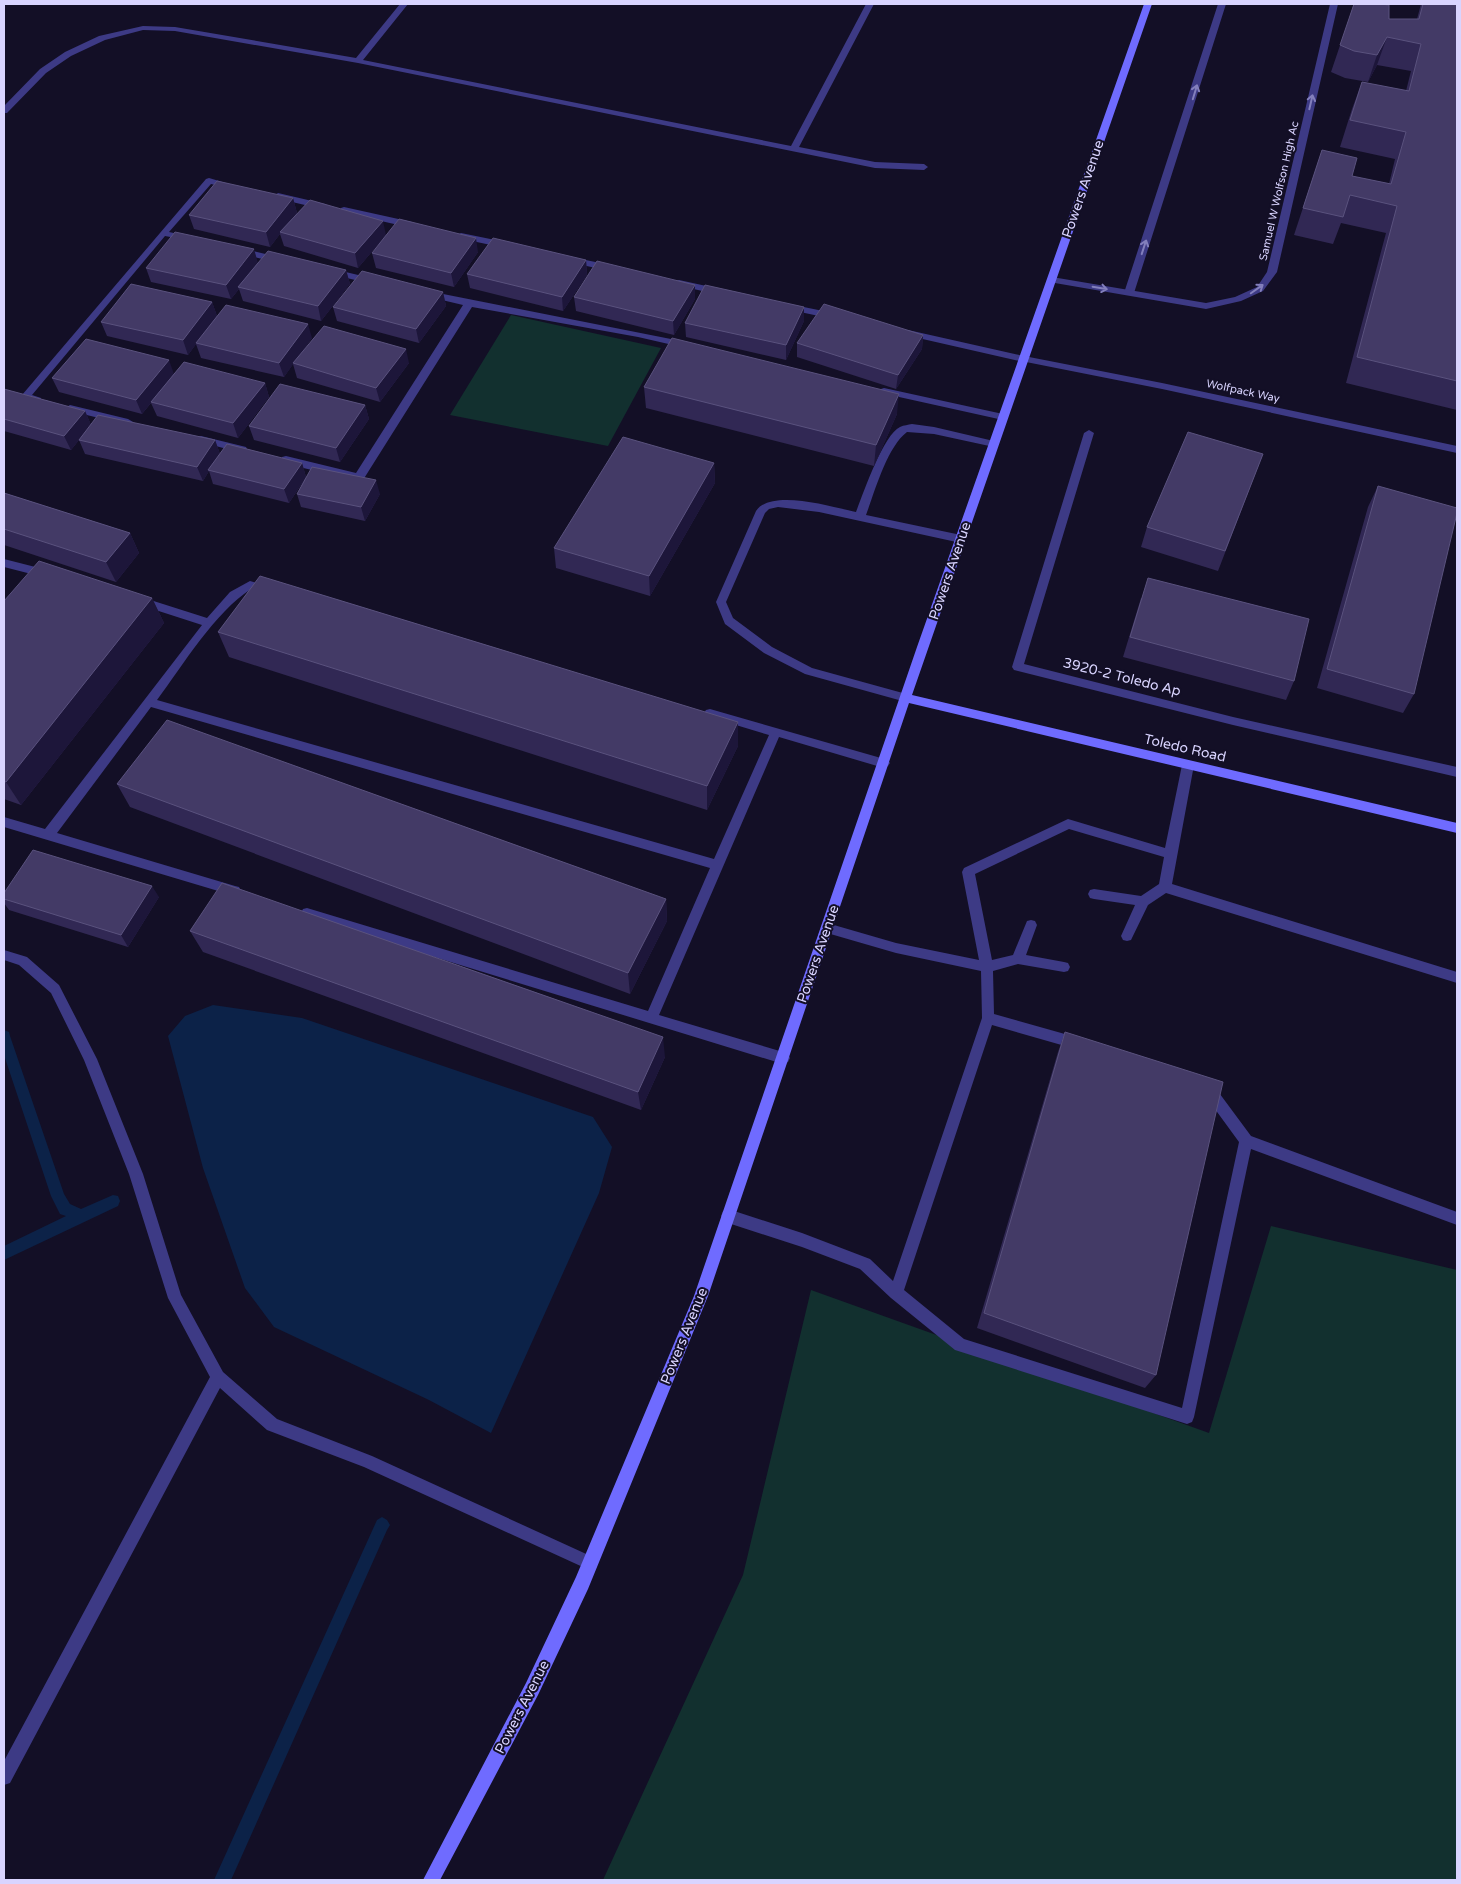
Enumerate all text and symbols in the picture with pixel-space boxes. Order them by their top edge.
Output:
one-way arrow [1190,85,1200,101]
one-way arrow [1307,95,1316,111]
street label: Samuel W Wolfson High Ac [1257,120,1301,262]
street label: Powers Avenue [1058,138,1108,240]
one-way arrow [1140,239,1150,255]
one-way arrow [1091,283,1107,293]
one-way arrow [1250,284,1264,294]
street label: Wolfpack Way [1205,377,1281,405]
street label: Powers Avenue [925,520,975,622]
street label: 3920-2 Toledo Ap [1061,654,1183,700]
street label: Toledo Road [1142,730,1228,766]
street label: Powers Avenue [793,903,843,1005]
street label: Powers Avenue [657,1285,711,1387]
street label: Powers Avenue [491,1657,553,1756]

